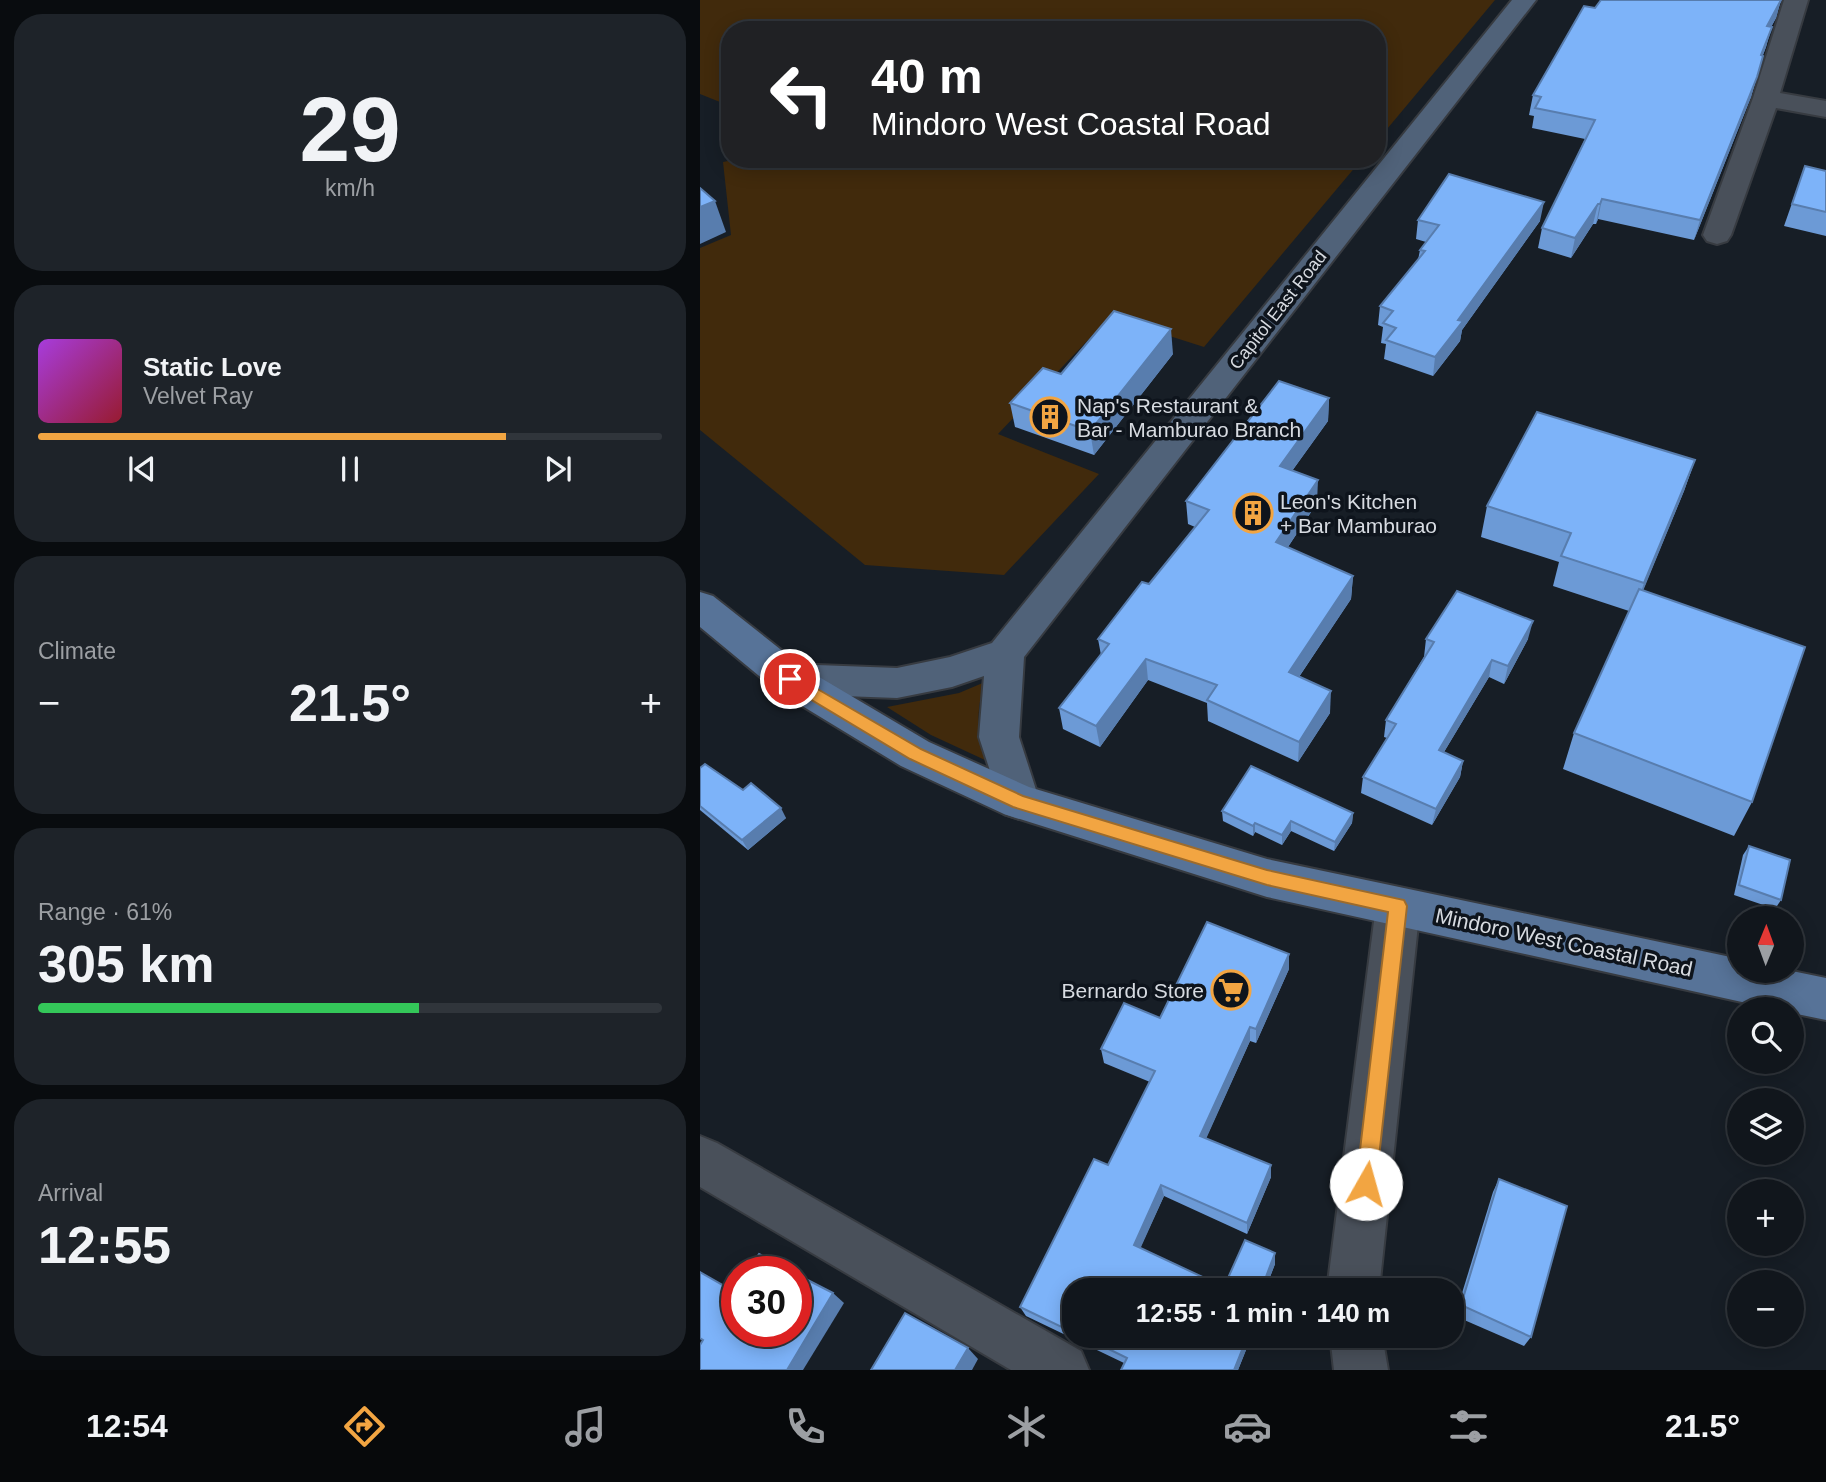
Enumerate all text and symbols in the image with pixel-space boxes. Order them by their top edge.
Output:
icon: left [756,49,847,140]
text: 40 m [871,49,983,103]
text: 29 [299,79,401,180]
text: Mindoro West Coastal Road [871,106,1271,142]
text: km/h [325,175,375,201]
street label: Capitol East Road [1225,247,1331,373]
text: Static Love [143,352,282,382]
text: Velvet Ray [143,383,253,409]
place label: Nap's Restaurant & Bar - Mamburao Branch [1077,394,1301,441]
building icon: Nap's Restaurant & Bar - Mamburao Branch [1029,396,1071,438]
icon: previous [123,450,161,488]
icon: pause [331,450,369,488]
icon: next [539,450,577,488]
place label: Leon's Kitchen + Bar Mamburao [1280,490,1437,537]
building icon: Leon's Kitchen + Bar Mamburao [1232,492,1274,534]
text: Climate [38,638,116,664]
pin [760,649,820,709]
icon: arrive [771,660,809,698]
text: 21.5° [289,674,411,732]
text: − [38,682,60,724]
text: + [640,682,662,724]
text: Range · 61% [38,899,172,925]
street label: Mindoro West Coastal Road [1433,903,1695,981]
north arrow [1727,906,1804,984]
map controls [1727,906,1804,1347]
text: 305 km [38,935,214,993]
supermarket icon: Bernardo Store [1210,969,1252,1011]
place label: Bernardo Store [1062,979,1204,1002]
button: search [1727,997,1804,1074]
button: layers [1727,1088,1804,1165]
position arrow [1329,1147,1403,1221]
button: + [1727,1179,1804,1256]
text: Arrival [38,1180,103,1206]
text: 12:55 [38,1216,171,1274]
speed limit sign: 30 [721,1256,812,1347]
button: − [1727,1270,1804,1347]
text: 12:55 · 1 min · 140 m [1136,1298,1390,1328]
icon: directions [340,1402,389,1451]
icon: music [561,1402,610,1451]
icon: phone [781,1402,830,1451]
icon: climate [1002,1402,1051,1451]
icon: car [1223,1402,1272,1451]
icon: filters [1444,1402,1493,1451]
text: 12:54 [86,1408,168,1444]
text: 21.5° [1665,1408,1740,1444]

